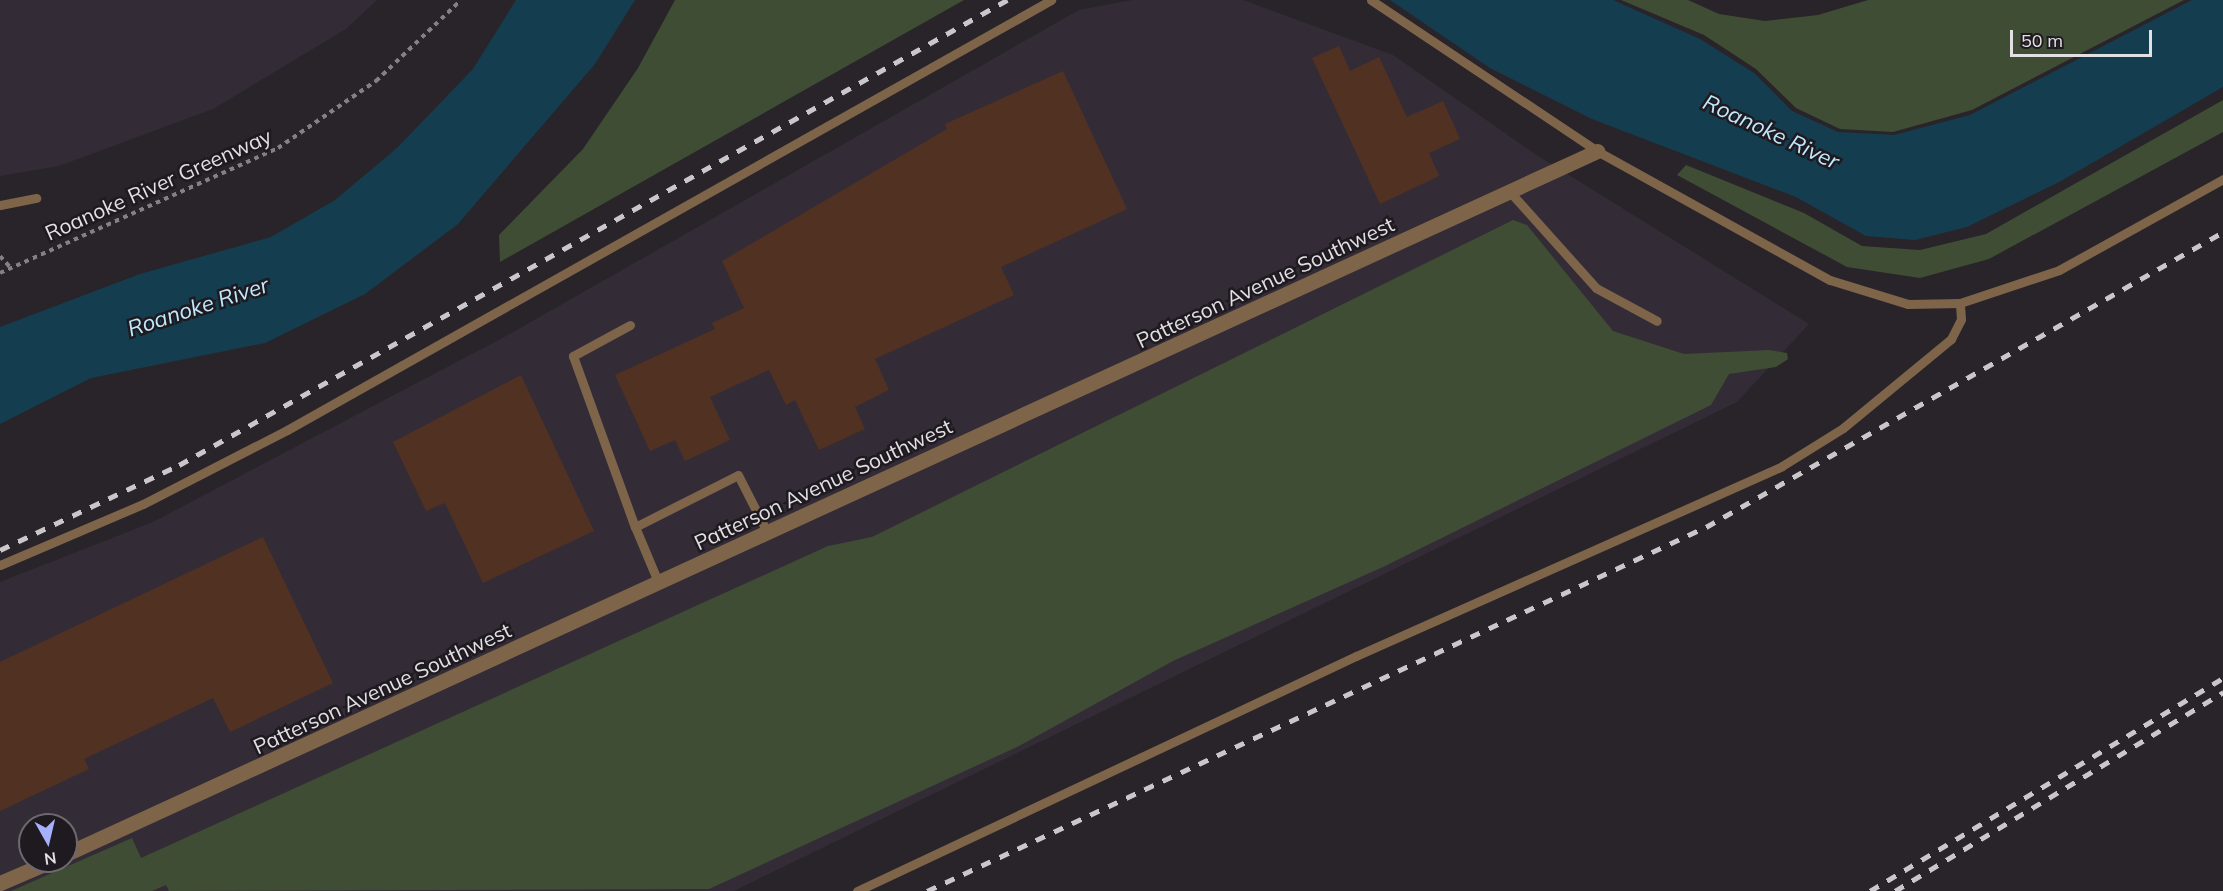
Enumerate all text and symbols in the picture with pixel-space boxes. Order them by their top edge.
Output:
scale bar [2013,18,2156,56]
text: 50 m [2021,29,2063,52]
water label: Roanoke River [1699,89,1843,175]
street label: Roanoke River Greenway [41,123,275,245]
street label: Patterson Avenue Southwest [1132,211,1398,353]
water label: Roanoke River [124,272,272,342]
street label: Patterson Avenue Southwest [690,413,956,555]
street label: Patterson Avenue Southwest [249,617,515,759]
north arrow [18,813,78,873]
text: N [43,848,58,870]

